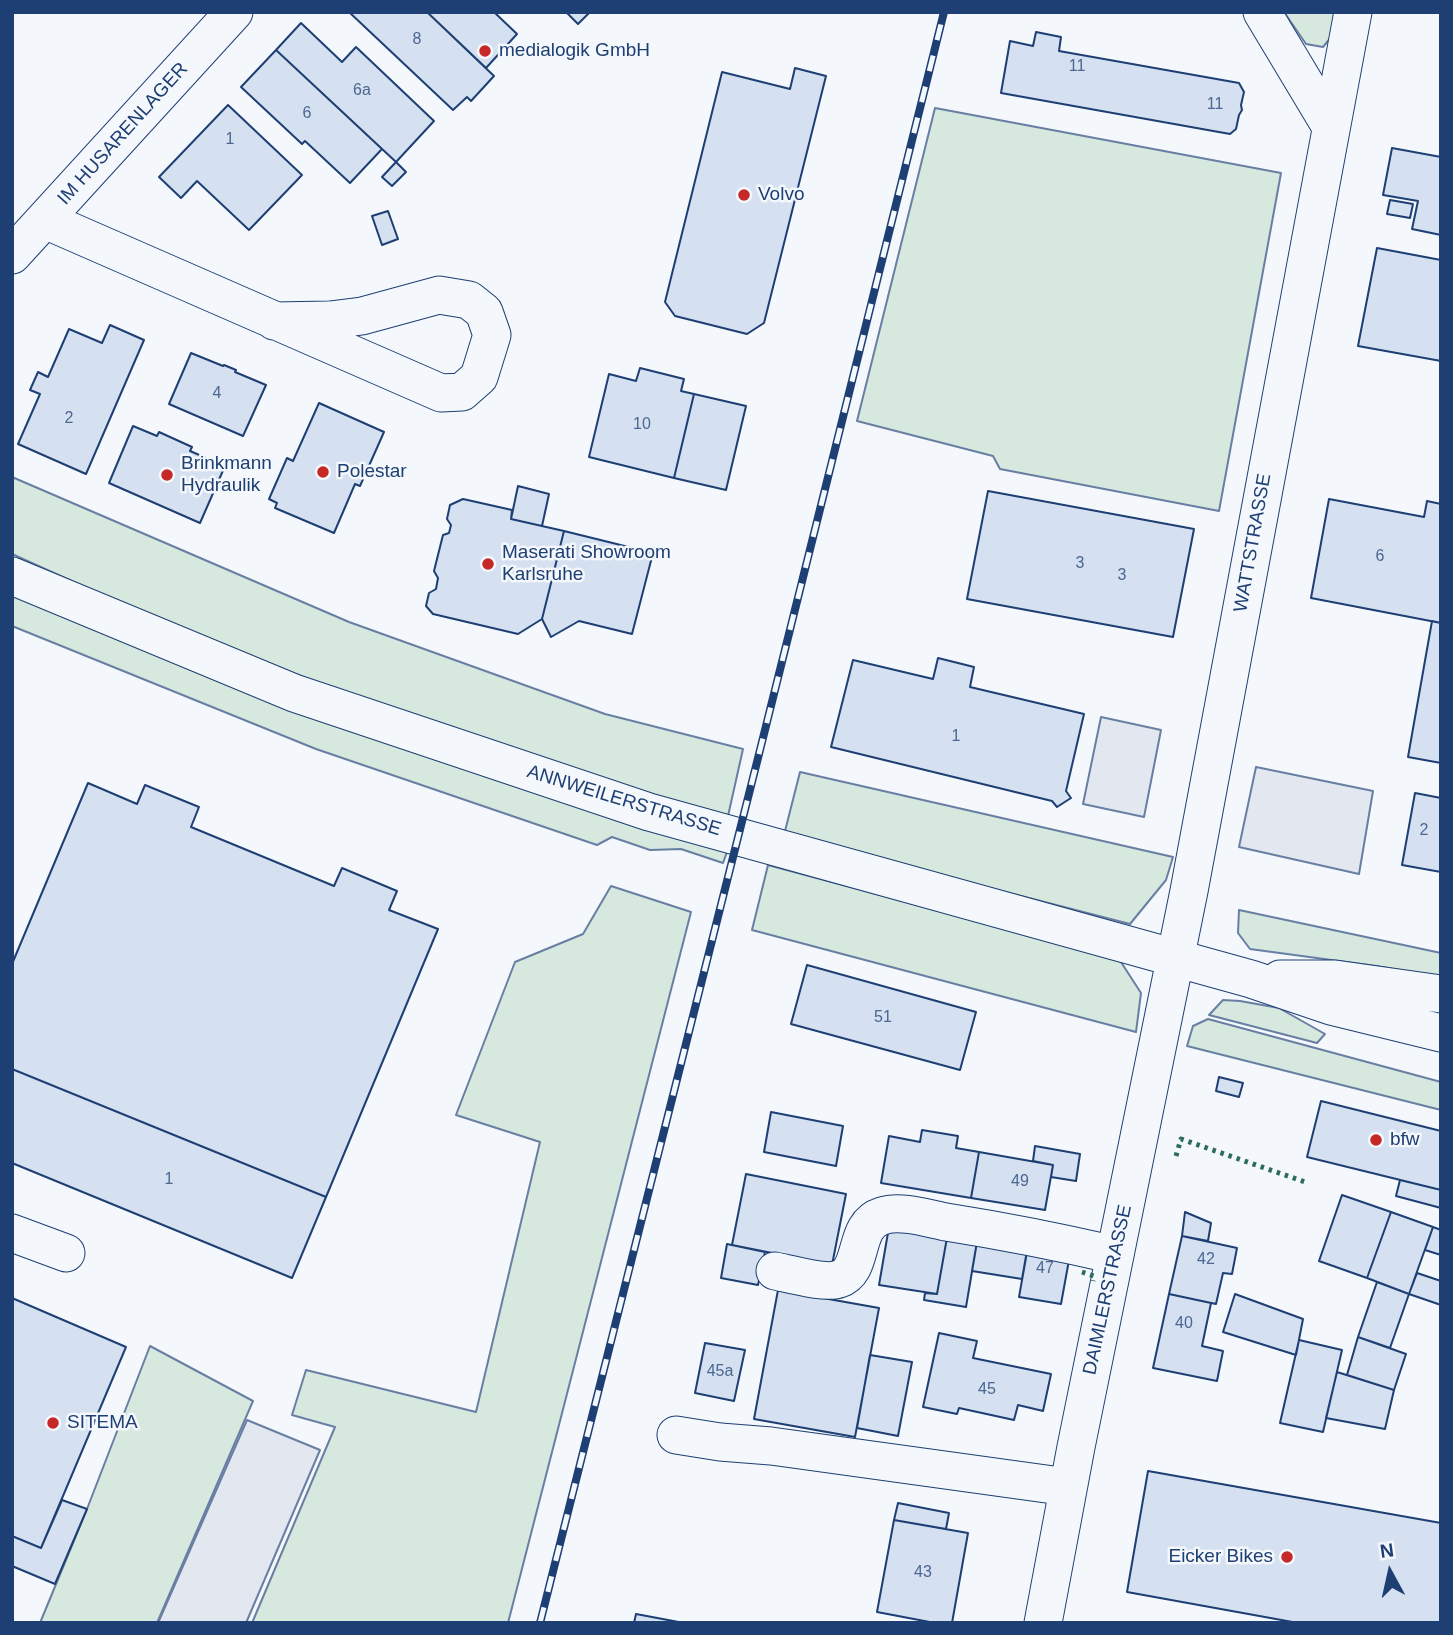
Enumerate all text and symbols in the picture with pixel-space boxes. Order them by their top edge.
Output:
house number: 8 [413,30,421,50]
place label: medialogik GmbH [499,40,650,62]
marker: medialogik GmbH [477,43,493,59]
house number: 11 [1069,57,1085,77]
street label: IM HUSARENLAGER [53,58,193,210]
house number: 6a [353,81,371,101]
house number: 11 [1207,95,1223,115]
house number: 6 [303,104,311,124]
house number: 1 [226,130,234,150]
place label: Volvo [758,184,804,206]
marker: Volvo [736,187,752,203]
house number: 4 [213,384,221,404]
house number: 2 [65,409,73,429]
house number: 10 [633,415,651,435]
place label: Brinkmann Hydraulik [181,453,272,497]
place label: Polestar [337,461,407,483]
marker: Polestar [315,464,331,480]
marker: Brinkmann Hydraulik [159,467,175,483]
street label: WATTSTRASSE [1230,472,1276,614]
place label: Maserati Showroom Karlsruhe [502,542,671,586]
house number: 6 [1376,547,1384,567]
house number: 3 [1076,554,1084,574]
marker: Maserati Showroom Karlsruhe [480,556,496,572]
house number: 3 [1118,566,1126,586]
house number: 1 [952,727,960,747]
street label: ANNWEILERSTRASSE [524,761,724,841]
house number: 2 [1420,821,1428,841]
house number: 51 [874,1008,892,1028]
place label: bfw [1390,1129,1420,1151]
marker: bfw [1368,1132,1384,1148]
house number: 1 [165,1170,173,1190]
house number: 49 [1011,1172,1029,1192]
street label: DAIMLERSTRASSE [1079,1203,1137,1377]
house number: 42 [1197,1250,1215,1270]
house number: 47 [1036,1259,1054,1279]
house number: 40 [1175,1314,1193,1334]
house number: 45a [707,1362,733,1382]
house number: 45 [978,1380,996,1400]
place label: SITEMA [67,1412,138,1434]
marker: SITEMA [45,1415,61,1431]
north arrow [1355,1537,1425,1607]
text: N [1379,1539,1395,1562]
place label: Eicker Bikes [1168,1546,1273,1568]
marker: Eicker Bikes [1279,1549,1295,1565]
house number: 43 [914,1563,932,1583]

